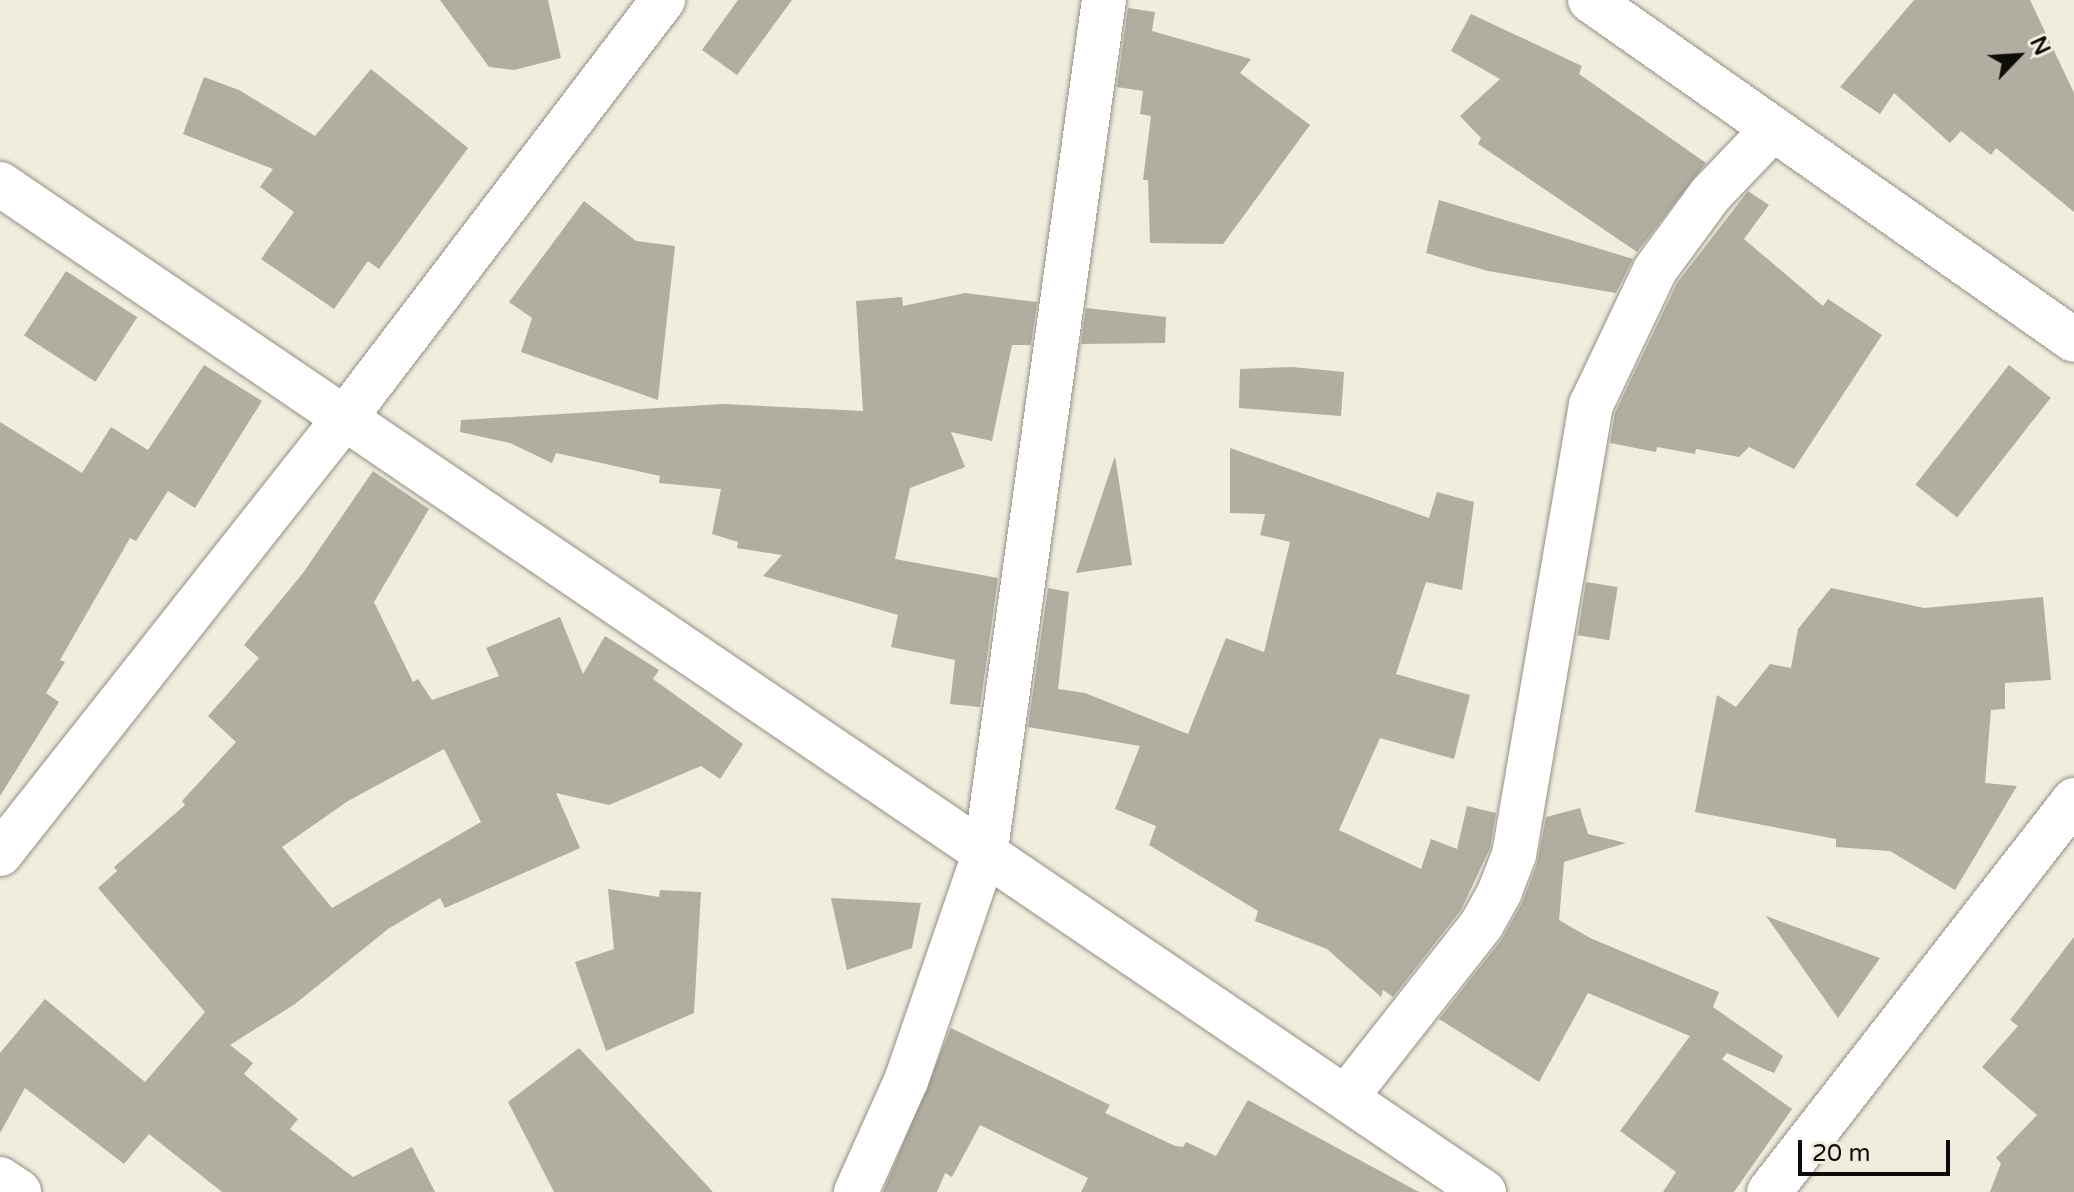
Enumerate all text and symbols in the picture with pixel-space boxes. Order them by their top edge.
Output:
north arrow [1978,16,2058,96]
text: N [2024,32,2055,59]
scale bar [1802,1124,1954,1174]
text: 20 m [1812,1139,1870,1168]

